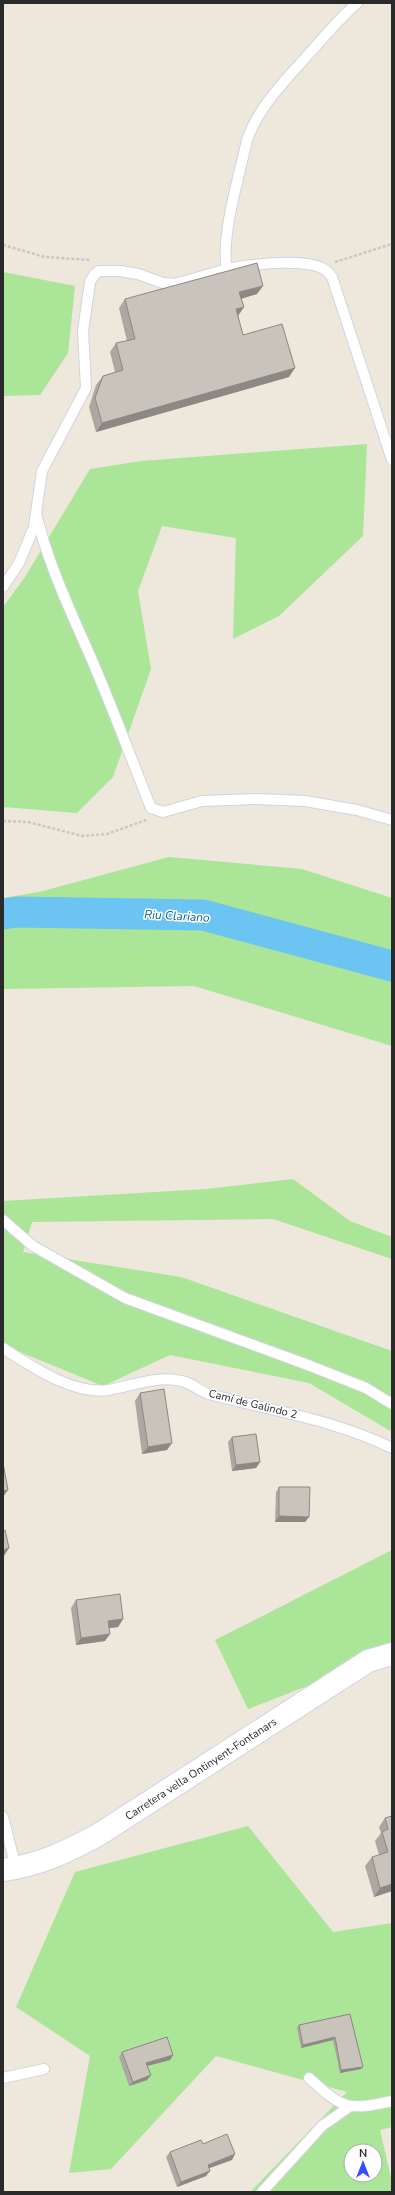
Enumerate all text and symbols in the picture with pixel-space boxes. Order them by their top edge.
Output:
water label: Riu Clariano [144,906,210,926]
street label: Camí de Galindo 2 [207,1386,299,1422]
street label: Carretera vella Ontinyent-Fontanars [122,1714,280,1824]
north arrow [343,2143,383,2183]
text: N [359,2146,367,2161]

